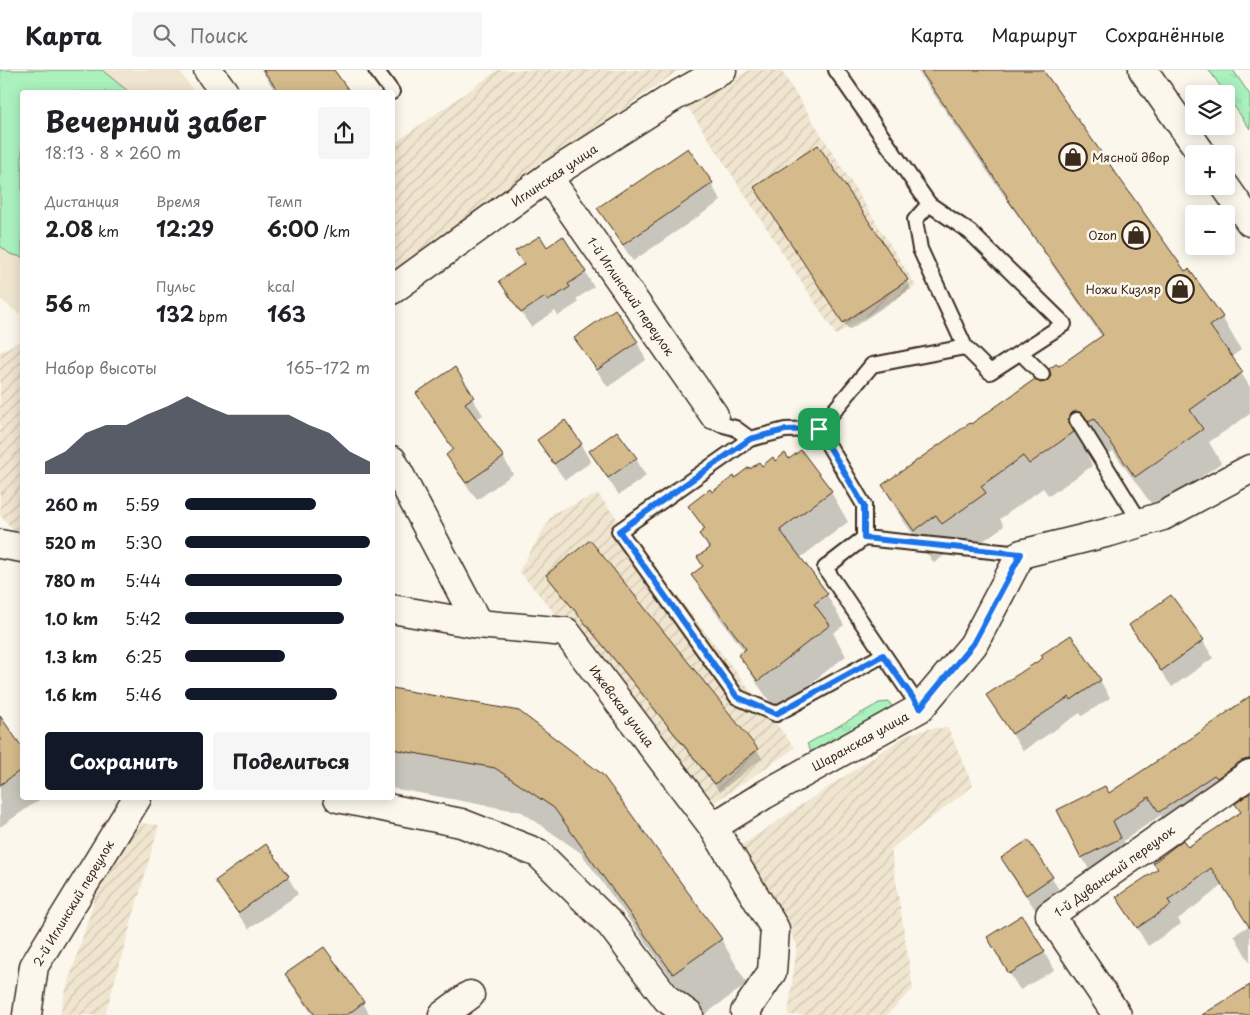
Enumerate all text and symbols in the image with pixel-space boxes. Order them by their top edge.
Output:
search box [132,12,482,57]
text: Карта [25,17,102,53]
icon: search [150,21,178,49]
text: Поиск [190,21,248,49]
text: Карта [911,21,963,48]
text: Маршрут [991,21,1077,48]
text: Сохранённые [1105,21,1225,48]
map controls [1185,85,1235,255]
button: layers [1185,85,1235,135]
text: Вечерний забег [45,99,266,142]
button: share [318,107,370,159]
street label: Иглинская улица [507,139,601,211]
text: 18:13 · 8 × 260 m [45,140,181,164]
shop icon: Мясной двор [1058,142,1088,172]
button: + [1185,145,1235,195]
place label: Мясной двор [1092,148,1170,166]
text: Дистанция [45,191,119,212]
text: Время [156,191,201,212]
text: Темп [267,191,302,212]
button: − [1185,205,1235,255]
text: 2.08 [45,212,93,244]
text: 12:29 [156,212,214,244]
text: 6:00 [267,212,319,244]
shop icon: Ozon [1121,220,1151,250]
text: km [93,221,119,242]
text: /km [319,221,350,242]
place label: Ozon [1088,226,1117,244]
street label: 1-й Иглинский переулок [583,233,679,360]
shop icon: Ножи Кизляр [1165,274,1195,304]
text: Пульс [156,276,196,297]
text: kcal [267,276,295,297]
place label: Ножи Кизляр [1086,280,1161,298]
text: 56 [45,287,73,319]
text: m [73,296,90,317]
text: 132 [156,297,194,329]
text: 163 [267,297,306,329]
text: bpm [194,306,228,327]
text: Набор высоты [45,355,157,379]
text: 165–172 m [286,355,370,379]
pin [798,408,840,450]
icon: arrive [805,415,833,443]
text: 260 m [45,492,98,516]
text: 5:59 [125,492,160,516]
text: 520 m [45,530,96,554]
text: 5:30 [125,530,162,554]
text: 780 m [45,568,95,592]
text: 5:44 [125,568,161,592]
text: 1.0 km [45,606,98,630]
text: 5:42 [125,606,161,630]
text: 1.3 km [45,644,97,668]
text: 6:25 [125,644,162,668]
street label: Ижевская улица [585,661,659,751]
text: 1.6 km [45,682,97,706]
text: 5:46 [125,682,162,706]
street label: Шаранская улица [808,707,912,775]
button: Сохранить [45,732,203,790]
button: Поделиться [213,732,370,790]
street label: 1-й Дуванский переулок [1050,821,1179,921]
street label: 2-й Иглинский переулок [28,836,118,969]

